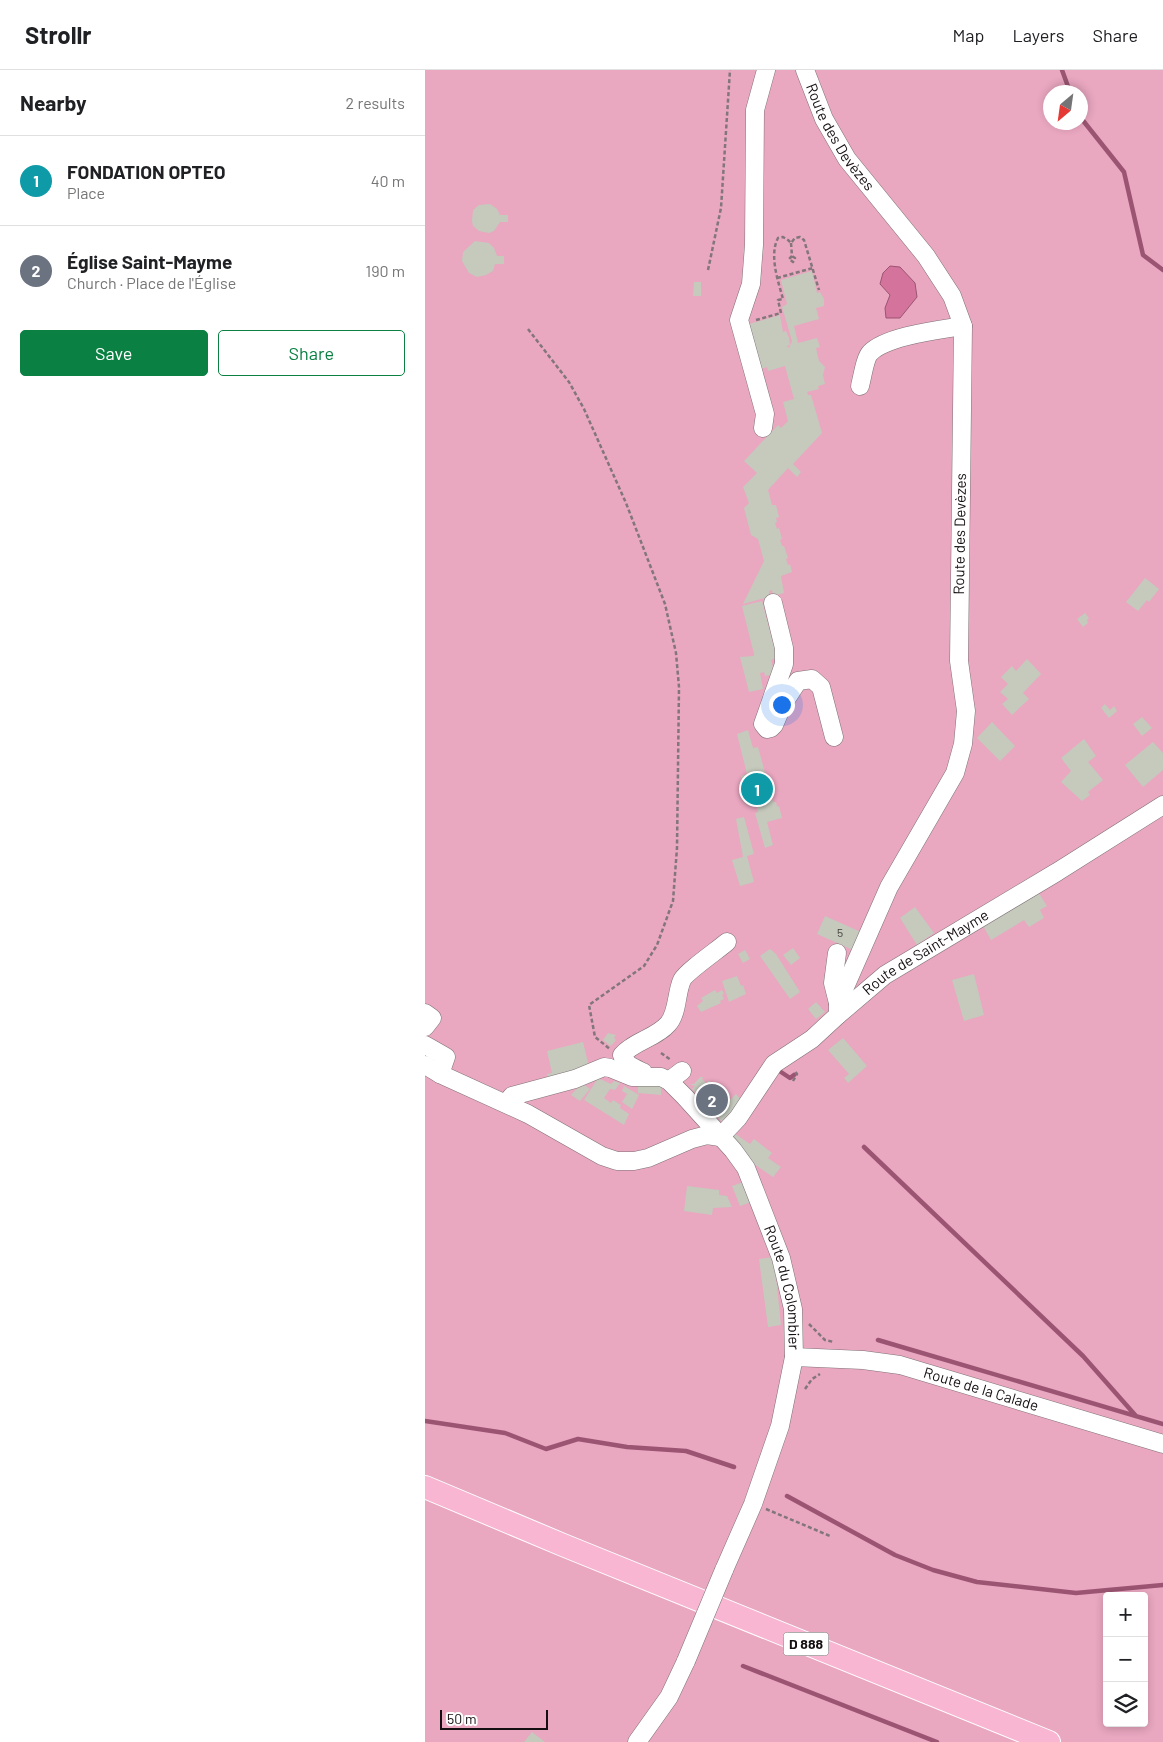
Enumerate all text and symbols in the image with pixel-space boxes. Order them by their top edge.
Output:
text: Strollr [25,20,92,49]
text: Map [952,24,984,46]
text: Layers [1012,24,1065,46]
text: Share [1093,24,1138,46]
street label: Route des Devèzes [803,81,879,194]
north arrow [1043,85,1088,130]
text: Nearby [20,90,86,115]
text: 2 results [346,93,405,112]
text: FONDATION OPTEO [67,160,226,183]
text: 1 [33,171,39,190]
text: 40 m [371,171,405,190]
text: Place [67,183,105,202]
text: Église Saint-Mayme [67,250,232,273]
text: 2 [32,261,40,280]
text: 190 m [366,261,405,280]
text: Church · Place de l'Église [67,273,236,292]
button: Save [20,330,208,376]
button: Share [218,330,405,376]
street label: Route des Devèzes [949,473,969,595]
your location [769,692,795,718]
pin: 1 [741,770,773,808]
street label: Route de Saint-Mayme [858,905,991,998]
house number: 5 [837,925,843,939]
pin: 2 [696,1081,728,1119]
street label: Route du Colombier [761,1222,804,1351]
street label: Route de la Calade [922,1363,1041,1414]
map controls [1103,1592,1148,1727]
button: + [1103,1592,1148,1637]
road number: D 888 [783,1632,829,1656]
button: − [1103,1637,1148,1682]
button: layers [1103,1682,1148,1727]
scale bar [440,1707,547,1730]
text: 50 m [447,1710,476,1727]

